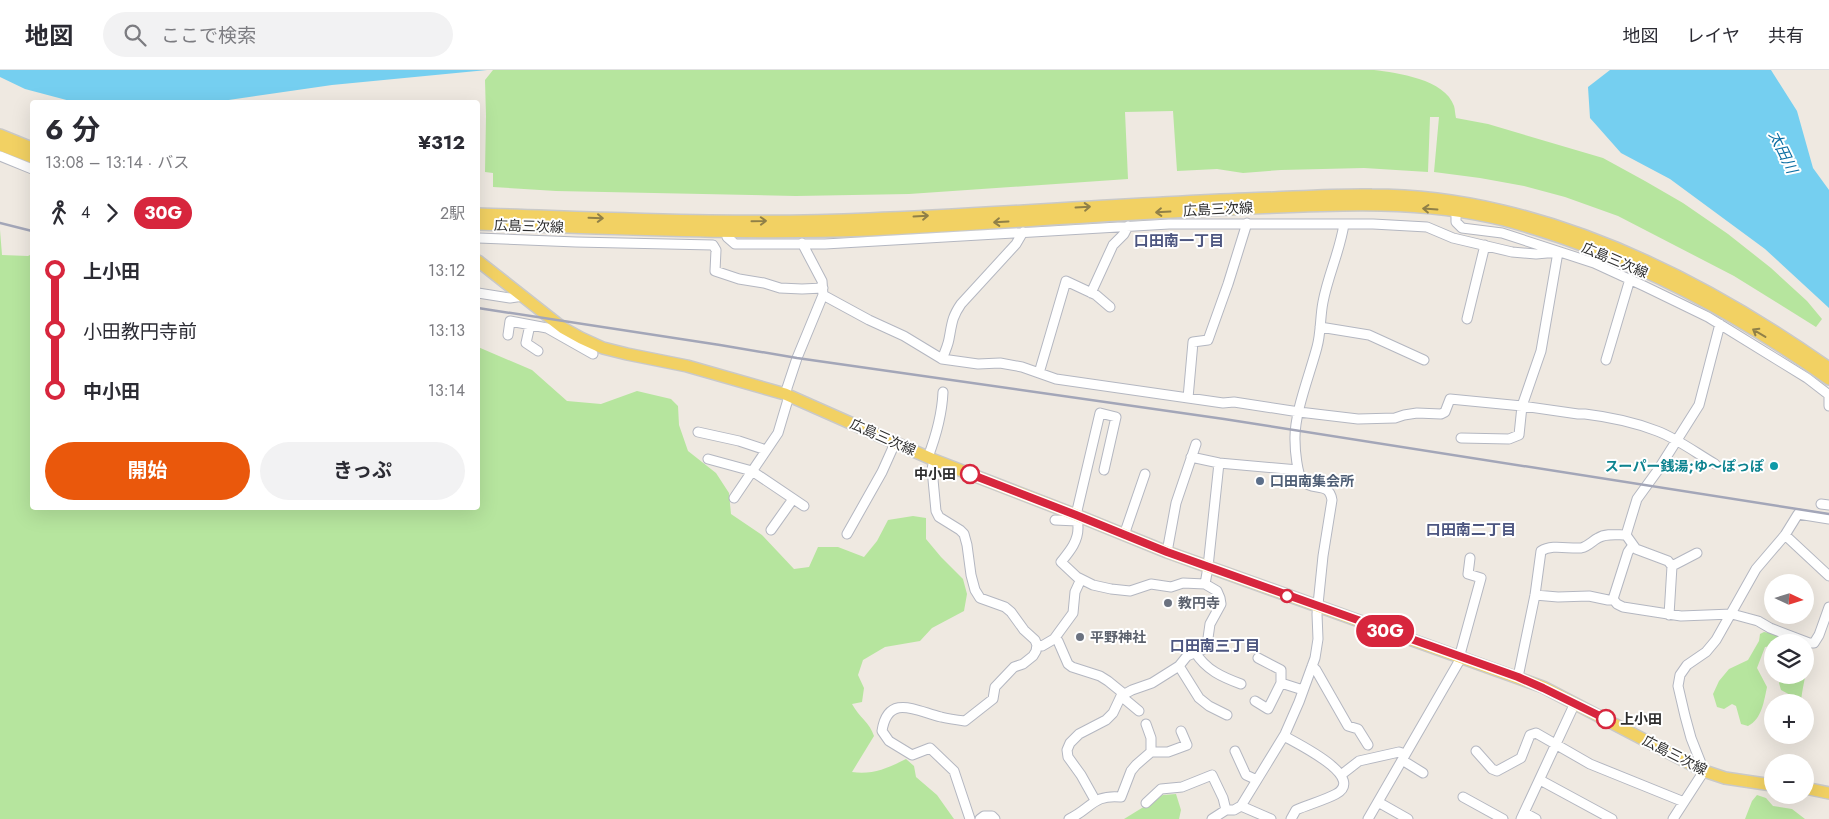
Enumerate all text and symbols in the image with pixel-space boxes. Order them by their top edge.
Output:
search box [103,12,453,57]
text: 地図 [25,18,73,53]
icon: search [121,21,149,49]
text: ここで検索 [161,22,256,49]
text: 地図 [1623,23,1659,49]
text: レイヤ [1687,23,1740,49]
text: 共有 [1768,23,1804,49]
text: 6 分 [45,109,100,150]
water label: 太田川 [1763,127,1804,179]
text: ¥312 [418,129,465,156]
text: 13:08 – 13:14 · バス [45,151,189,174]
street label: 広島三次線 [1183,197,1253,221]
icon: walk [45,199,73,227]
icon: forward [98,199,126,227]
text: 30G [144,200,182,226]
text: 4 [81,201,90,224]
text: 2駅 [440,202,465,225]
one-way arrow [1075,202,1091,211]
one-way arrow [1422,204,1438,213]
one-way arrow [1155,207,1172,217]
one-way arrow [913,212,929,221]
one-way arrow [588,213,604,222]
street label: 広島三次線 [494,215,564,237]
one-way arrow [750,216,766,226]
one-way arrow [993,217,1009,226]
district label: 口田南一丁目 [1134,230,1224,252]
street label: 広島三次線 [1579,237,1651,283]
text: 上小田 [83,258,140,285]
text: 13:12 [428,259,465,282]
text: 小田教円寺前 [83,318,197,345]
text: 13:13 [428,319,465,342]
one-way arrow [1753,328,1767,338]
text: 中小田 [83,378,140,405]
text: 13:14 [428,379,465,402]
street label: 広島三次線 [847,414,919,460]
button: 開始 [45,442,250,500]
button: きっぷ [260,442,465,500]
place label: スーパー銭湯;ゆ～ぽっぽ [1605,456,1764,476]
marker: スーパー銭湯;ゆ～ぽっぽ [1768,460,1780,472]
place label: 中小田 [914,464,956,484]
marker: 中小田 [960,464,980,484]
place label: 口田南集会所 [1270,471,1354,491]
marker: 口田南集会所 [1254,475,1266,487]
district label: 口田南二丁目 [1426,519,1516,541]
north arrow [1764,574,1814,624]
map controls [1764,574,1814,804]
unlabelled marker [1280,589,1294,603]
place label: 教円寺 [1178,593,1220,613]
marker: 教円寺 [1162,597,1174,609]
line badge: 30G [1356,615,1414,647]
text: 30G [1366,618,1404,644]
place label: 平野神社 [1090,627,1146,647]
marker: 平野神社 [1074,631,1086,643]
button: layers [1764,634,1814,684]
district label: 口田南三丁目 [1170,635,1260,657]
button: + [1764,694,1814,744]
marker: 上小田 [1596,709,1616,729]
place label: 上小田 [1620,709,1662,729]
street label: 広島三次線 [1639,730,1711,780]
button: − [1764,754,1814,804]

